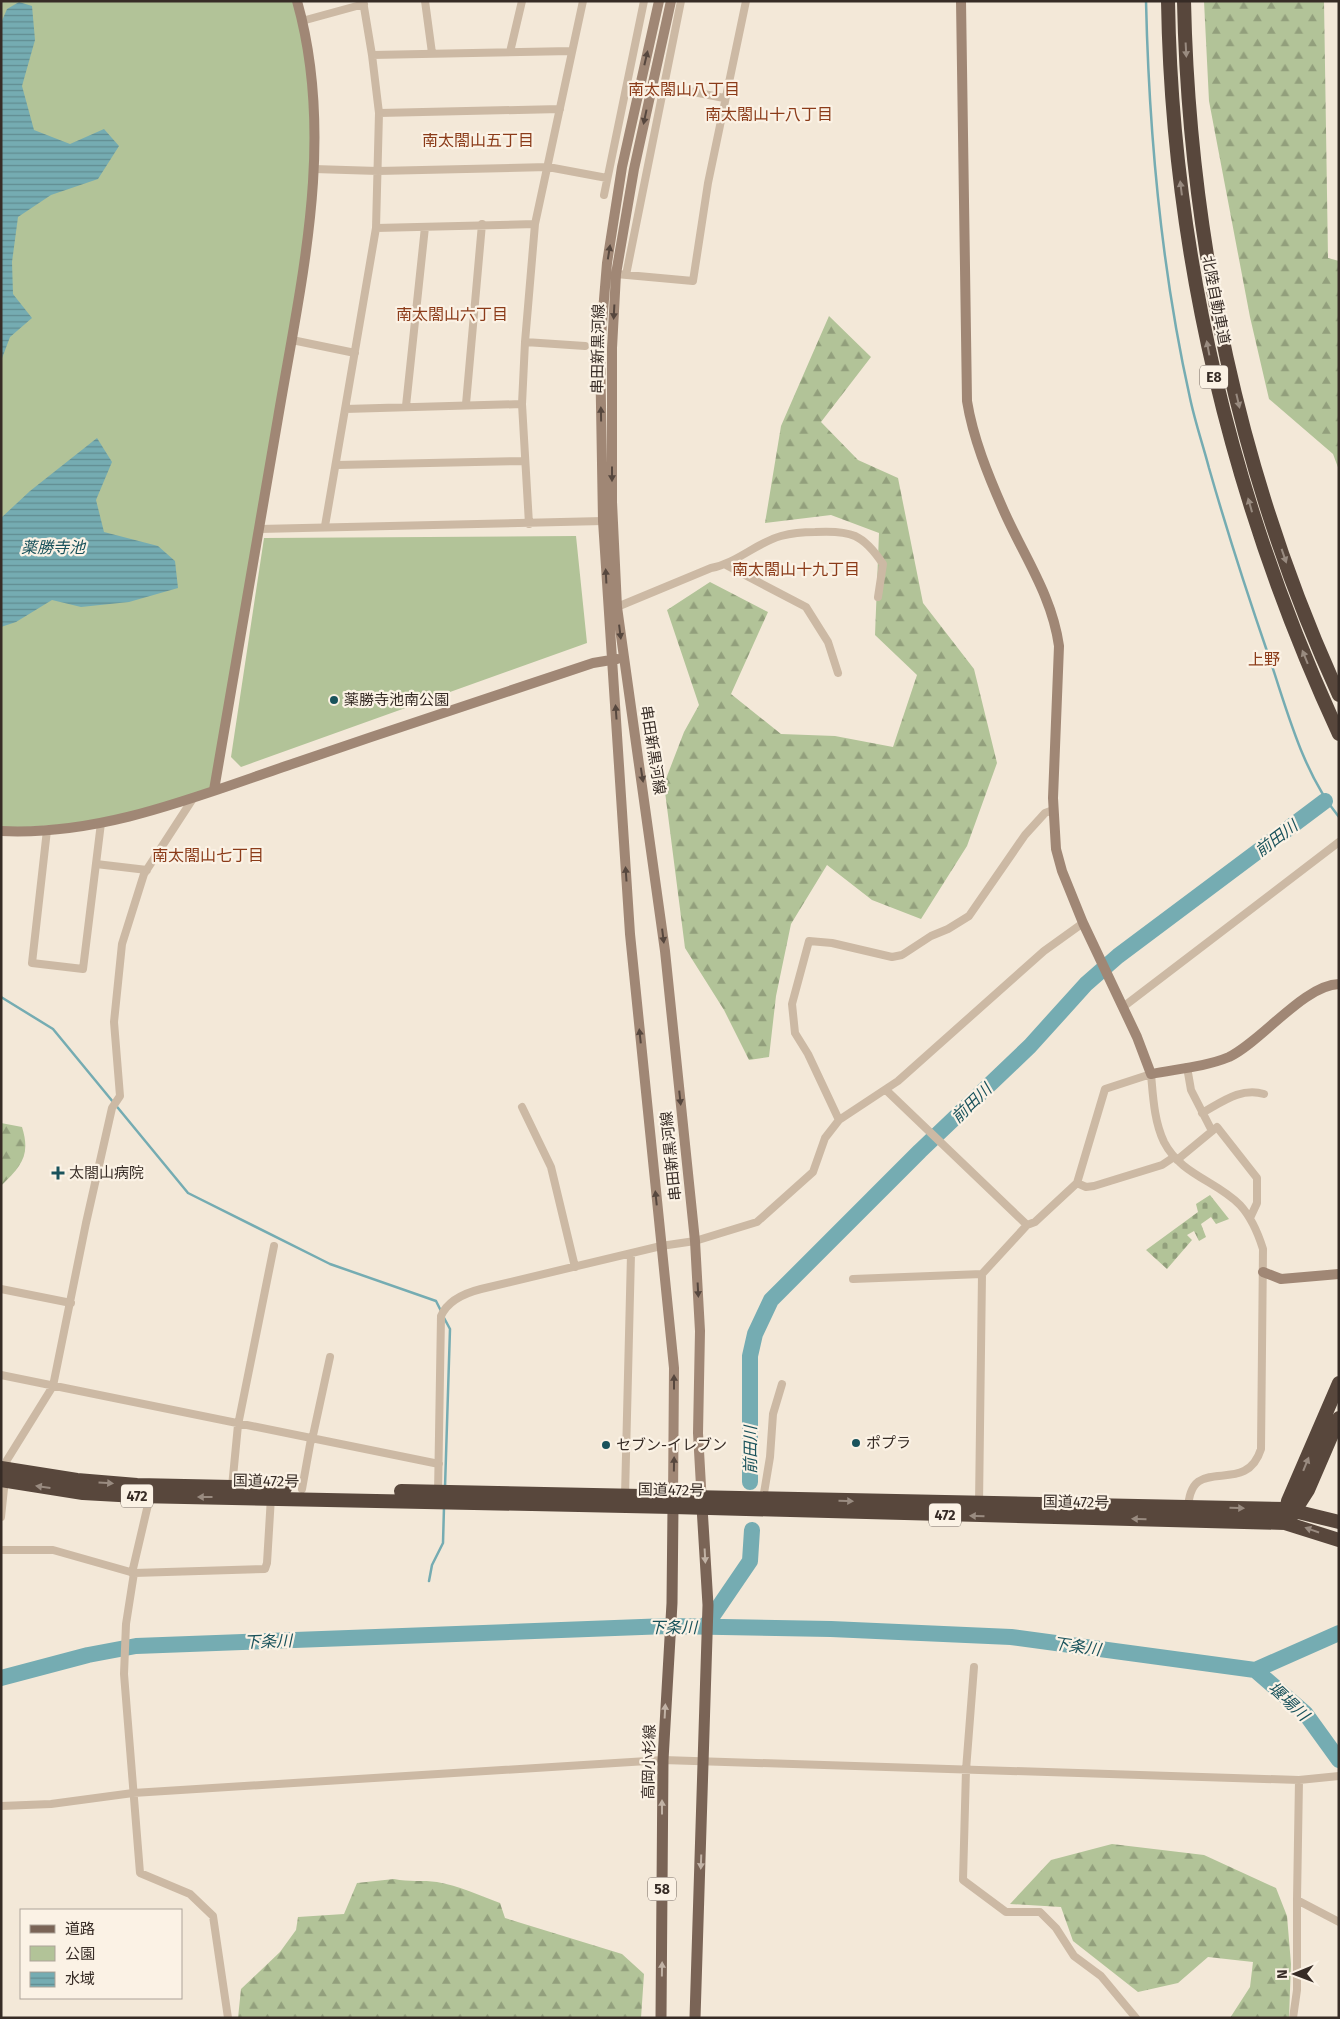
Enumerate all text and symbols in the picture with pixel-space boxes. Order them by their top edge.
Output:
one-way arrow [1183,42,1191,58]
one-way arrow [642,50,650,65]
district label: 南太閤山八丁目 [628,80,740,99]
district label: 南太閤山十八丁目 [705,105,833,124]
one-way arrow [641,110,649,125]
district label: 南太閤山五丁目 [422,131,534,150]
one-way arrow [1177,179,1185,195]
one-way arrow [605,243,613,259]
street label: 北陸自動車道 [1199,254,1233,346]
street label: 串田新黒河線 [588,304,608,394]
one-way arrow [609,304,617,320]
district label: 南太閤山六丁目 [396,305,508,324]
one-way arrow [1204,340,1212,355]
road number: E8 [1200,366,1228,388]
one-way arrow [1234,393,1242,408]
one-way arrow [597,406,605,422]
one-way arrow [608,467,616,483]
one-way arrow [1246,497,1254,512]
water label: 薬勝寺池 [21,538,87,557]
one-way arrow [1281,549,1288,564]
district label: 南太閤山十九丁目 [732,560,860,579]
one-way arrow [602,568,610,584]
one-way arrow [616,625,624,641]
district label: 上野 [1248,650,1280,669]
one-way arrow [1301,650,1308,665]
place label: 薬勝寺池南公園 [344,691,449,709]
marker: 薬勝寺池南公園 [328,694,340,706]
one-way arrow [612,704,620,720]
street label: 串田新黒河線 [637,704,669,796]
one-way arrow [638,768,646,784]
water label: 前田川 [1251,815,1303,860]
district label: 南太閤山七丁目 [152,846,264,865]
one-way arrow [622,866,630,882]
one-way arrow [659,929,667,945]
one-way arrow [636,1028,644,1044]
water label: 前田川 [947,1078,997,1127]
one-way arrow [677,1090,685,1106]
street label: 串田新黒河線 [657,1110,685,1202]
place label: 太閤山病院 [69,1164,144,1182]
marker: 太閤山病院 [51,1166,65,1180]
one-way arrow [652,1189,660,1205]
one-way arrow [694,1282,702,1298]
one-way arrow [670,1374,678,1390]
water label: 前田川 [741,1424,760,1474]
place label: ポプラ [866,1434,911,1452]
place label: セブン-イレブン [616,1436,727,1454]
marker: ポプラ [850,1437,862,1449]
marker: セブン-イレブン [600,1439,612,1451]
one-way arrow [670,1456,678,1472]
one-way arrow [1302,1457,1310,1471]
street label: 国道472号 [233,1471,299,1491]
one-way arrow [98,1479,114,1487]
street label: 国道472号 [638,1480,704,1500]
one-way arrow [34,1483,50,1491]
road number: 472 [121,1484,153,1508]
street label: 国道472号 [1043,1492,1109,1512]
one-way arrow [196,1493,212,1501]
one-way arrow [838,1497,854,1505]
road number: 472 [929,1504,961,1526]
one-way arrow [1229,1504,1245,1512]
one-way arrow [969,1511,985,1519]
one-way arrow [1131,1515,1147,1523]
one-way arrow [1305,1526,1320,1534]
one-way arrow [702,1548,710,1564]
water label: 下条川 [649,1618,699,1637]
water label: 下条川 [244,1631,294,1652]
water label: 下条川 [1052,1634,1104,1660]
water label: 堰場川 [1265,1678,1314,1726]
one-way arrow [662,1703,670,1719]
street label: 高岡小杉線 [639,1724,659,1800]
one-way arrow [658,1798,666,1814]
one-way arrow [697,1854,705,1870]
road number: 58 [648,1878,676,1900]
legend [20,1909,182,1999]
text: 道路 [65,1920,95,1938]
text: 公園 [65,1945,95,1963]
north arrow [1270,1949,1320,1999]
one-way arrow [658,1961,666,1977]
text: N [1274,1969,1291,1979]
text: 水域 [65,1970,95,1988]

